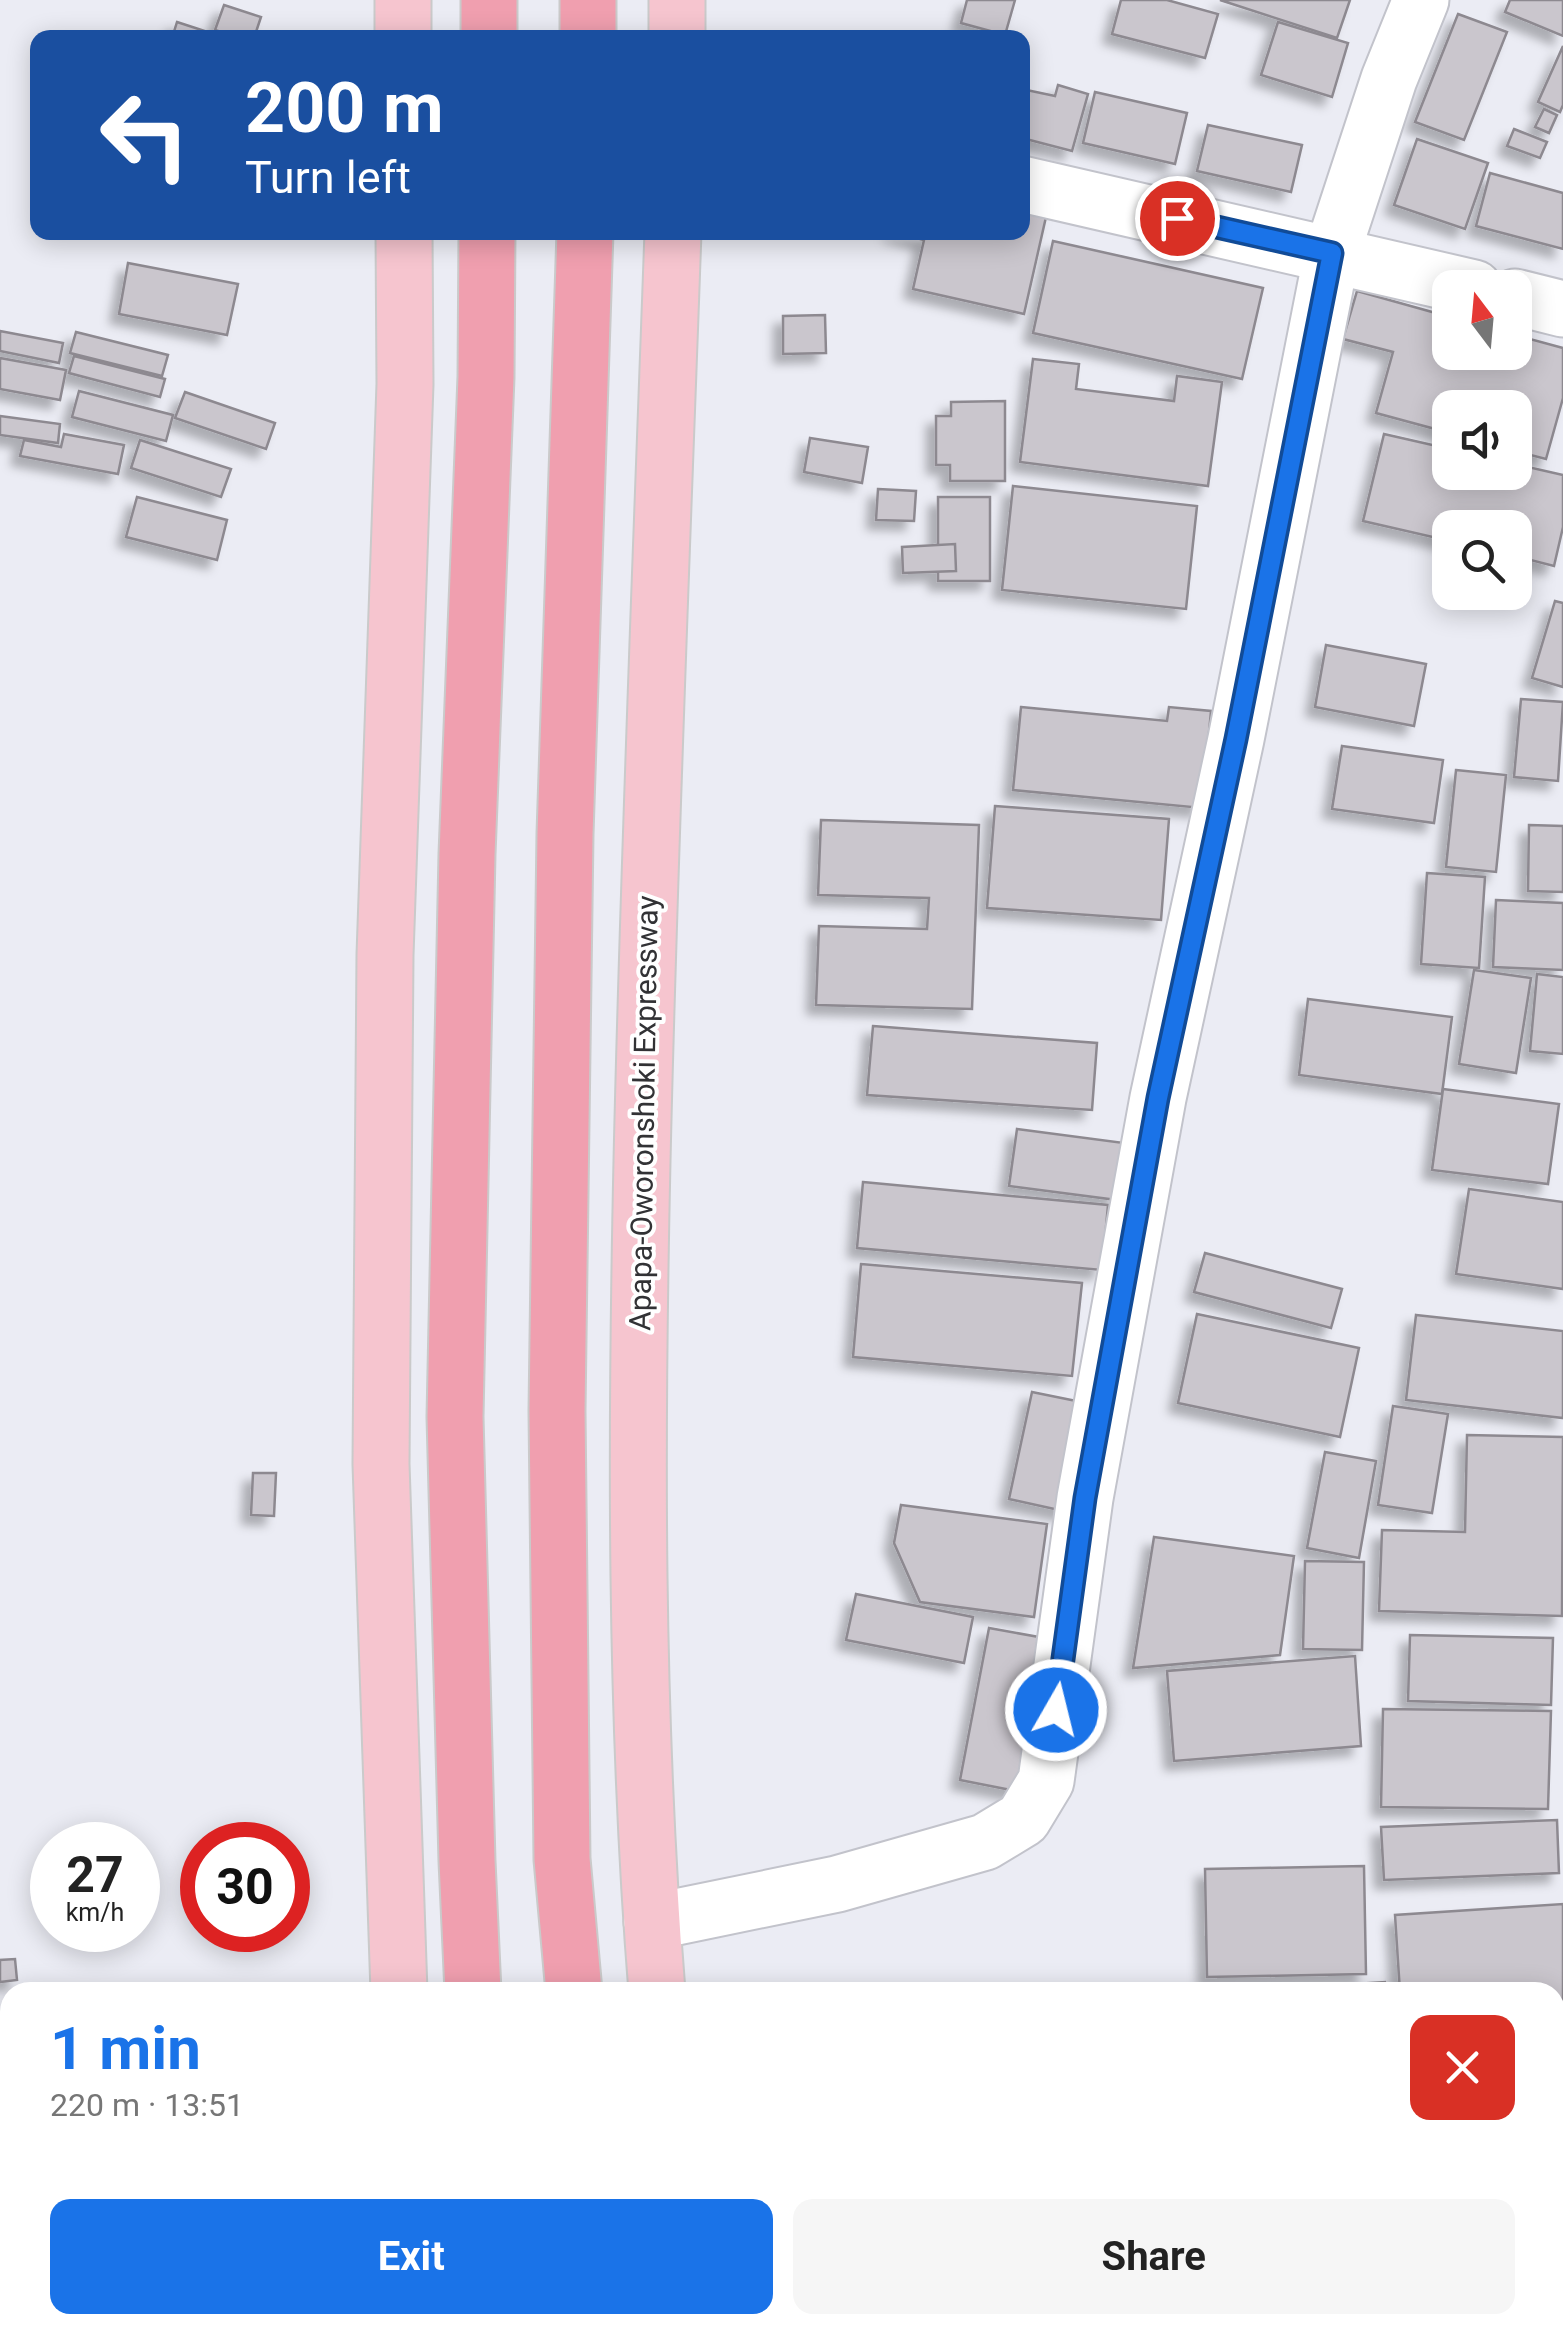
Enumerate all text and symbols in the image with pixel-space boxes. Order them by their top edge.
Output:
text: 200 m [245,67,444,149]
icon: left [80,70,210,200]
text: Turn left [245,151,411,204]
pin [1135,176,1220,261]
icon: arrive [1150,191,1205,246]
north arrow [1432,270,1532,370]
map controls [1432,270,1532,610]
button: sound [1432,390,1532,490]
button: search [1432,510,1532,610]
street label: Apapa-Oworonshoki Expressway [622,895,665,1331]
position arrow [1004,1658,1108,1762]
speed limit sign: 30 [180,1822,310,1952]
text: 27 [66,1846,124,1904]
text: km/h [66,1898,124,1927]
text: 1 min [50,2013,201,2084]
button: close [1410,2015,1515,2120]
text: 220 m · 13:51 [50,2086,244,2124]
button: Exit [50,2199,773,2314]
button: Share [793,2199,1515,2314]

